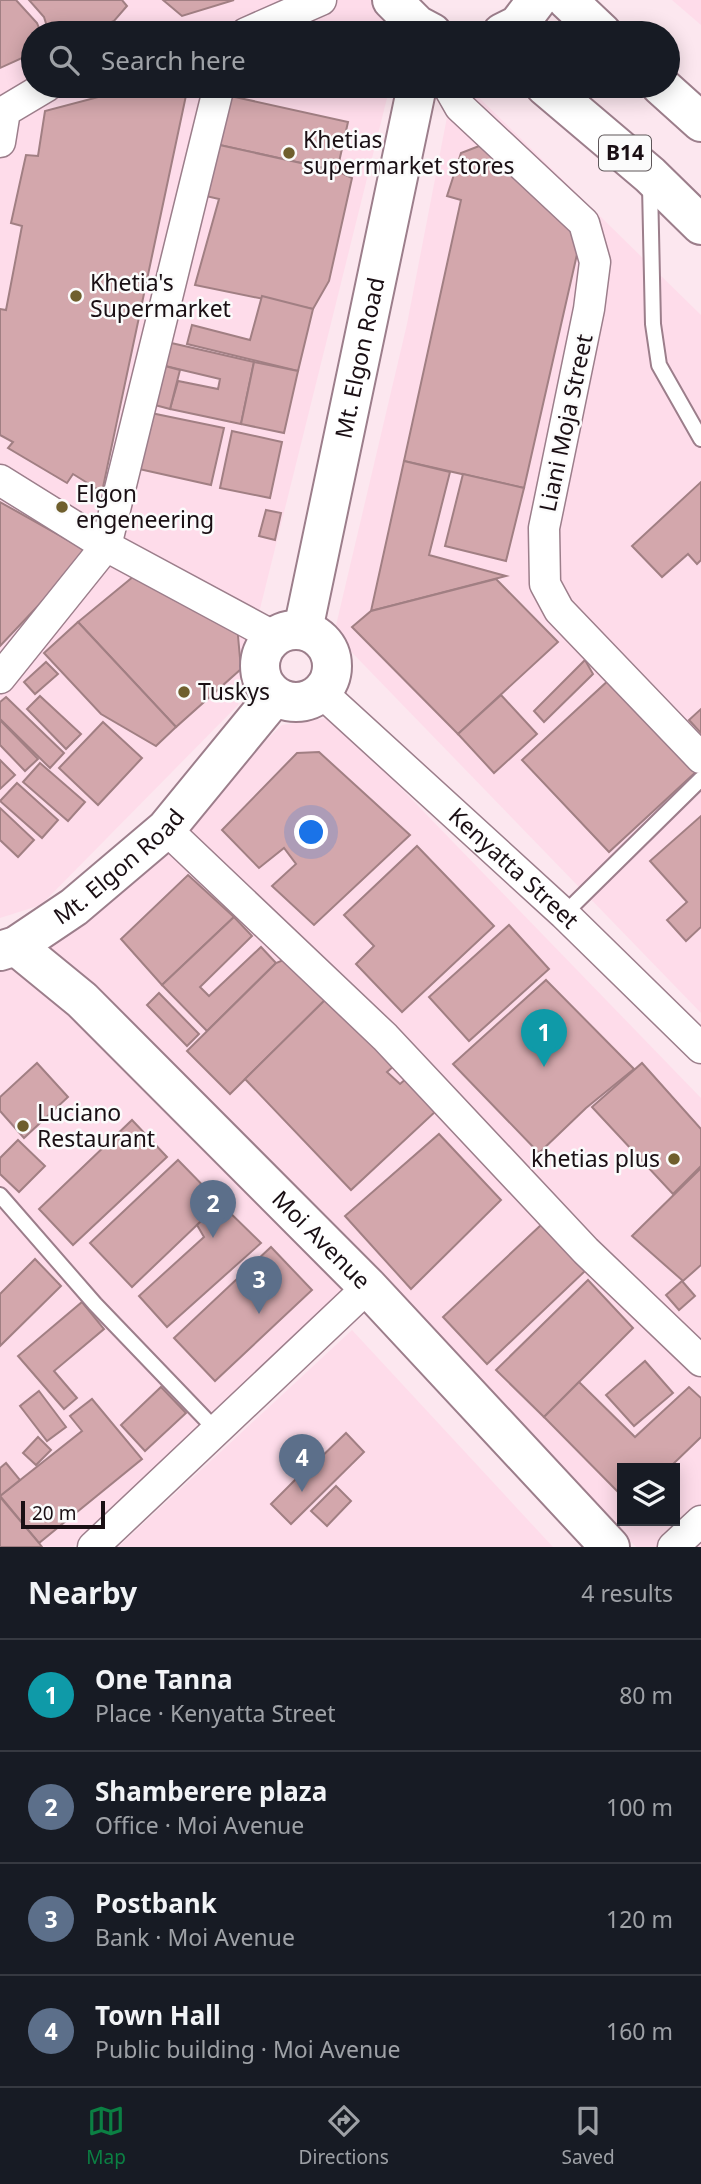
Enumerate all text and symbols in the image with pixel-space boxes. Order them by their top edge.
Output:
search box [21,21,680,98]
icon: search [45,41,83,79]
text: Search here [101,42,246,78]
place label: Khetias supermarket stores [303,123,515,181]
road number: B14 [599,136,651,170]
marker: Khetias supermarket stores [281,145,297,161]
place label: Khetia's Supermarket [90,266,231,324]
street label: Mt. Elgon Road [327,274,391,441]
marker: Khetia's Supermarket [68,288,84,304]
street label: Liani Moja Street [531,331,599,515]
place label: Elgon engeneering [76,477,214,535]
marker: Elgon engeneering [54,499,70,515]
place label: Tuskys [198,675,270,707]
marker: Tuskys [176,684,192,700]
street label: Kenyatta Street [442,800,586,935]
street label: Mt. Elgon Road [47,802,191,931]
your location [294,815,328,849]
pin: 1 [521,1009,567,1067]
place label: Luciano Restaurant [37,1096,155,1154]
marker: Luciano Restaurant [15,1118,31,1134]
place label: khetias plus [531,1142,660,1174]
marker: khetias plus [666,1151,682,1167]
pin: 2 [190,1180,236,1238]
street label: Moi Avenue [265,1183,378,1296]
pin: 3 [236,1256,282,1314]
pin: 4 [279,1434,325,1492]
map controls [617,1463,680,1526]
button: layers [617,1463,680,1526]
scale bar [21,1498,105,1530]
text: 20 m [32,1500,76,1526]
text: Nearby [28,1572,137,1613]
text: 4 results [581,1577,673,1609]
text: One Tanna [95,1661,233,1697]
text: 1 [44,1679,58,1711]
text: 80 m [619,1679,673,1711]
text: Place · Kenyatta Street [95,1697,336,1729]
text: Shamberere plaza [95,1773,327,1809]
text: 2 [44,1791,58,1823]
text: 100 m [606,1791,673,1823]
text: Office · Moi Avenue [95,1809,304,1841]
text: Postbank [95,1885,217,1921]
text: 3 [44,1903,58,1935]
text: 120 m [606,1903,673,1935]
text: Bank · Moi Avenue [95,1921,295,1953]
text: Town Hall [95,1997,221,2033]
text: 4 [44,2015,58,2047]
text: 160 m [606,2015,673,2047]
text: Public building · Moi Avenue [95,2033,400,2065]
tab: Map [86,2102,126,2170]
tab: Directions [299,2102,389,2170]
tab: Saved [561,2102,615,2170]

